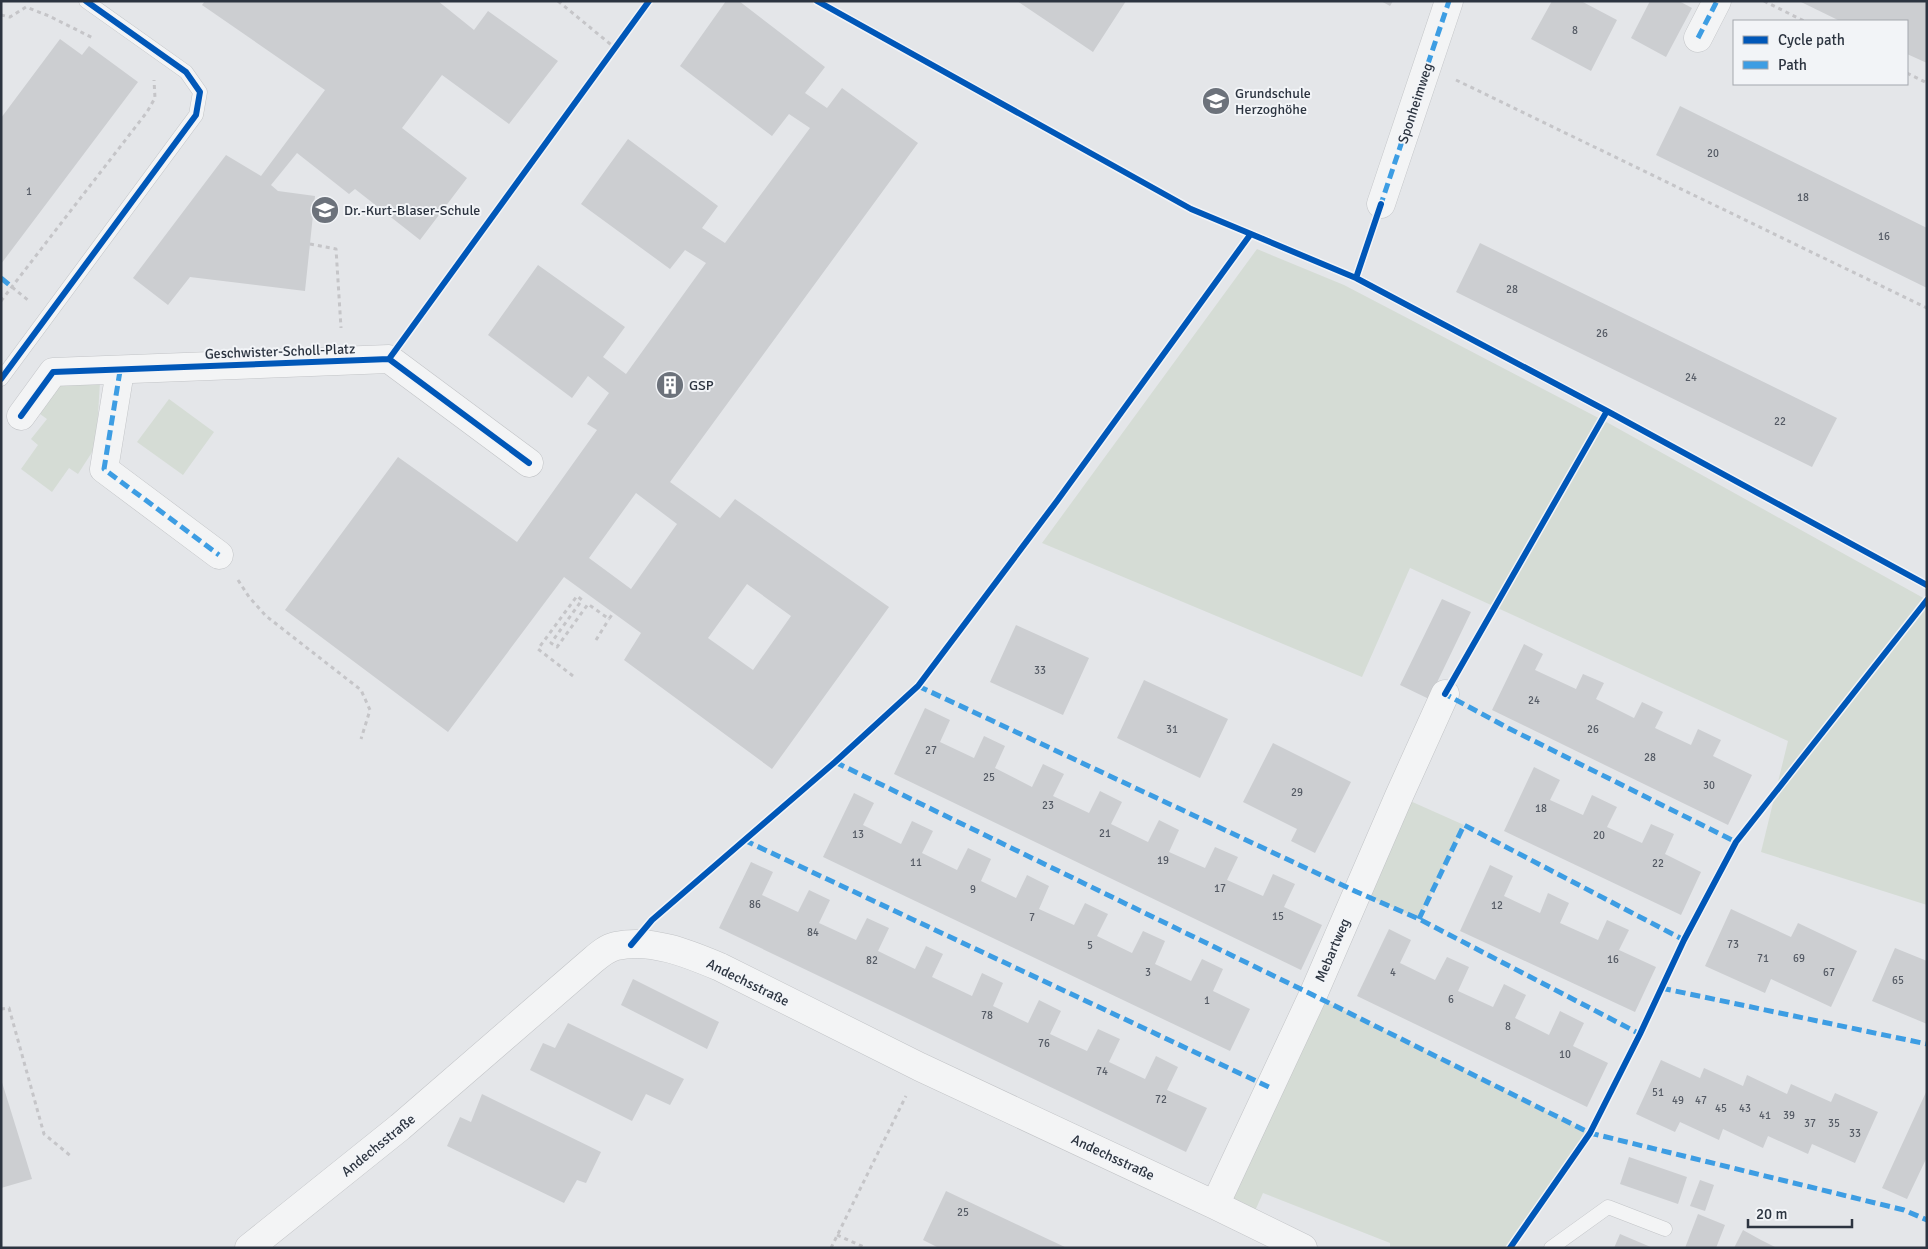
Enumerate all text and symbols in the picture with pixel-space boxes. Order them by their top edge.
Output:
legend [1733,20,1908,85]
house number: 8 [1572,24,1578,37]
text: Cycle path [1778,31,1845,49]
text: Path [1778,56,1807,74]
street label: Sponheimweg [1394,61,1437,146]
place label: Grundschule Herzoghöhe [1235,85,1311,118]
school or university icon: Grundschule Herzoghöhe [1201,86,1231,116]
house number: 20 [1707,147,1719,160]
house number: 1 [26,185,32,198]
house number: 18 [1797,191,1809,204]
school or university icon: Dr.-Kurt-Blaser-Schule [310,195,340,225]
place label: Dr.-Kurt-Blaser-Schule [344,202,480,219]
house number: 16 [1878,230,1890,243]
house number: 28 [1506,283,1518,296]
house number: 26 [1596,327,1608,340]
street label: Geschwister-Scholl-Platz [204,340,356,363]
building icon: GSP [655,370,685,400]
house number: 24 [1685,371,1697,384]
place label: GSP [689,377,714,394]
house number: 22 [1774,415,1786,428]
house number: 33 [1034,664,1046,677]
house number: 24 [1528,694,1540,707]
house number: 31 [1166,723,1178,736]
house number: 26 [1587,723,1599,736]
house number: 27 [925,744,937,757]
house number: 28 [1644,751,1656,764]
house number: 25 [983,771,995,784]
house number: 30 [1703,779,1715,792]
house number: 29 [1291,786,1303,799]
house number: 23 [1042,799,1054,812]
house number: 18 [1535,802,1547,815]
house number: 21 [1099,827,1111,840]
house number: 13 [852,828,864,841]
house number: 20 [1593,829,1605,842]
house number: 19 [1157,854,1169,867]
house number: 11 [910,856,922,869]
house number: 22 [1652,857,1664,870]
house number: 17 [1214,882,1226,895]
house number: 9 [970,883,976,896]
house number: 86 [749,898,761,911]
house number: 12 [1491,899,1503,912]
house number: 15 [1272,910,1284,923]
house number: 7 [1029,911,1035,924]
street label: Mebartweg [1311,916,1353,985]
house number: 84 [807,926,819,939]
house number: 73 [1727,938,1739,951]
house number: 5 [1087,939,1093,952]
house number: 71 [1757,952,1769,965]
house number: 69 [1793,952,1805,965]
house number: 16 [1607,953,1619,966]
house number: 82 [866,954,878,967]
street label: Andechsstraße [704,955,792,1010]
house number: 3 [1145,966,1151,979]
house number: 4 [1390,966,1396,979]
house number: 67 [1823,966,1835,979]
house number: 65 [1892,974,1904,987]
house number: 6 [1448,993,1454,1006]
house number: 1 [1204,994,1210,1007]
house number: 78 [981,1009,993,1022]
house number: 8 [1505,1020,1511,1033]
house number: 76 [1038,1037,1050,1050]
house number: 10 [1559,1048,1571,1061]
house number: 74 [1096,1065,1108,1078]
house number: 51 [1652,1086,1664,1099]
house number: 72 [1155,1093,1167,1106]
house number: 49 [1672,1094,1684,1107]
house number: 47 [1695,1094,1707,1107]
house number: 45 [1715,1102,1727,1115]
house number: 43 [1739,1102,1751,1115]
house number: 41 [1759,1109,1771,1122]
house number: 39 [1783,1109,1795,1122]
street label: Andechsstraße [338,1110,419,1180]
house number: 37 [1804,1117,1816,1130]
house number: 35 [1828,1117,1840,1130]
house number: 33 [1849,1127,1861,1140]
street label: Andechsstraße [1068,1131,1157,1184]
scale bar [1748,1196,1852,1228]
text: 20 m [1756,1205,1787,1223]
house number: 25 [957,1206,969,1219]

